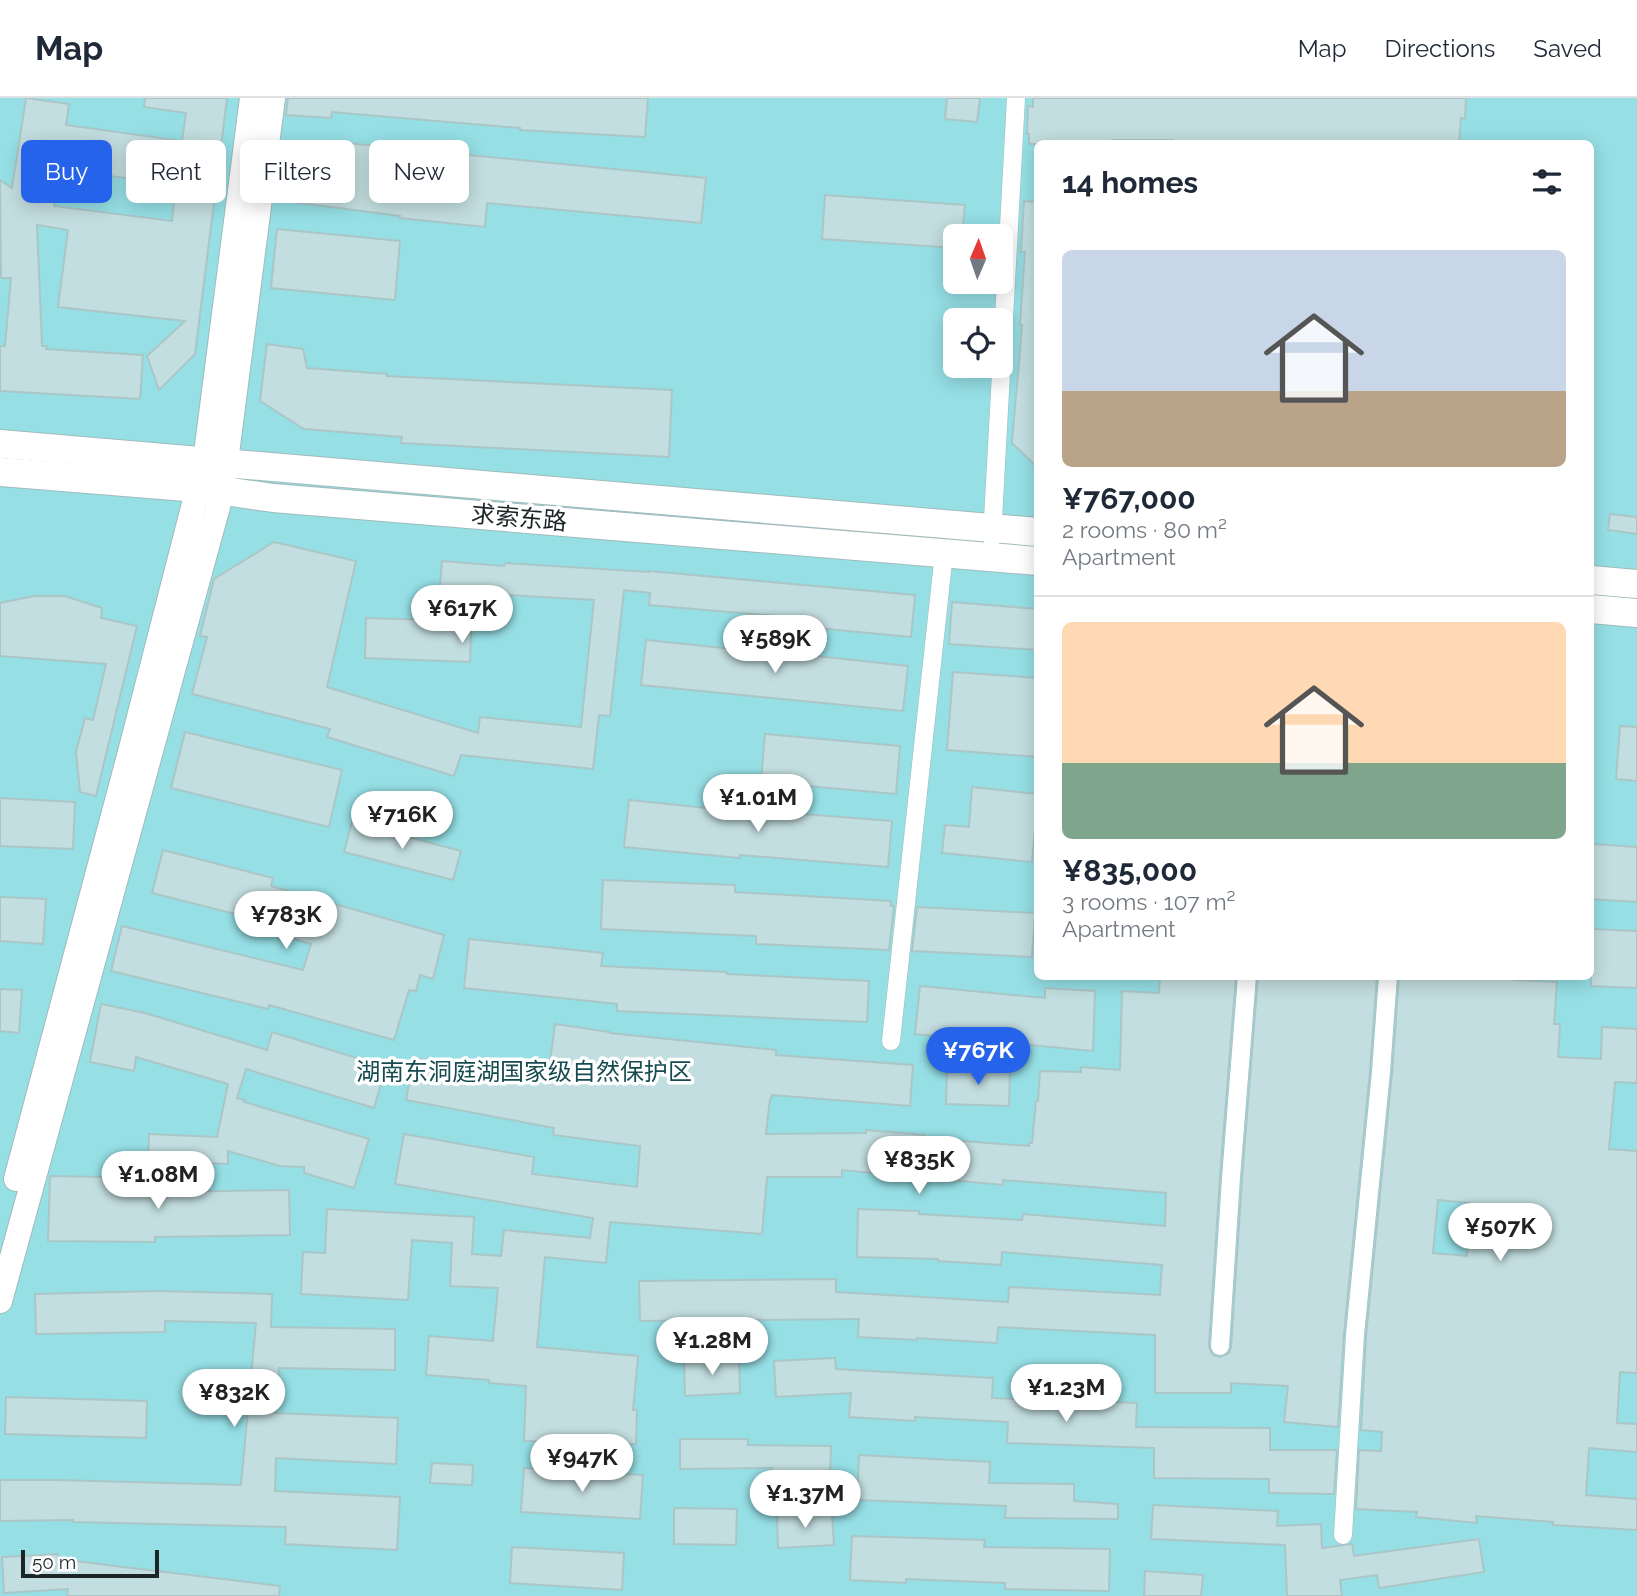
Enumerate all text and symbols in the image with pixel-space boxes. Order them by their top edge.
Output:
text: Map [35,29,103,68]
text: Map [1298,34,1347,63]
text: Directions [1385,34,1495,63]
text: Saved [1533,34,1602,63]
chip: Buy [21,140,112,203]
chip: Rent [126,140,226,203]
chip: Filters [240,140,355,203]
chip: New [369,140,469,203]
icon: filters [1528,163,1566,201]
text: 14 homes [1062,165,1198,200]
north arrow [943,224,1013,294]
map controls [943,224,1013,378]
icon: home [1251,295,1377,421]
button: locate [943,308,1013,378]
text: ¥767,000 [1062,481,1196,516]
street label: 求索东路 [470,499,568,536]
text: 2 rooms · 80 m² [1062,516,1227,543]
text: Apartment [1062,543,1176,570]
pin: ¥617K [413,586,511,645]
text: ¥617K [427,594,497,621]
pin: ¥589K [726,616,824,675]
text: ¥589K [739,624,811,651]
icon: home [1251,667,1377,793]
pin: ¥1.01M [701,774,815,834]
text: ¥1.01M [719,783,797,810]
pin: ¥716K [353,792,451,851]
text: ¥716K [367,800,437,827]
text: ¥835,000 [1062,853,1197,888]
text: 3 rooms · 107 m² [1062,888,1236,915]
pin: ¥783K [237,892,335,951]
text: ¥783K [250,900,322,927]
text: Apartment [1062,915,1176,942]
pin: ¥767K [929,1028,1027,1087]
text: ¥767K [942,1036,1014,1063]
park label: 湖南东洞庭湖国家级自然保护区 [356,1057,692,1086]
pin: ¥835K [870,1136,968,1196]
text: ¥835K [883,1145,955,1172]
pin: ¥1.08M [101,1152,215,1211]
text: ¥1.08M [118,1160,198,1187]
pin: ¥507K [1451,1204,1549,1263]
text: ¥507K [1464,1212,1536,1239]
pin: ¥1.28M [655,1318,769,1377]
text: ¥1.28M [672,1326,752,1353]
pin: ¥1.23M [1009,1364,1123,1424]
pin: ¥832K [185,1370,283,1429]
text: ¥1.23M [1027,1373,1105,1400]
text: ¥832K [198,1378,270,1405]
pin: ¥947K [533,1434,631,1494]
text: ¥947K [546,1443,618,1470]
pin: ¥1.37M [748,1470,862,1530]
text: ¥1.37M [766,1479,844,1506]
scale bar [21,1547,159,1579]
text: 50 m [32,1551,76,1573]

